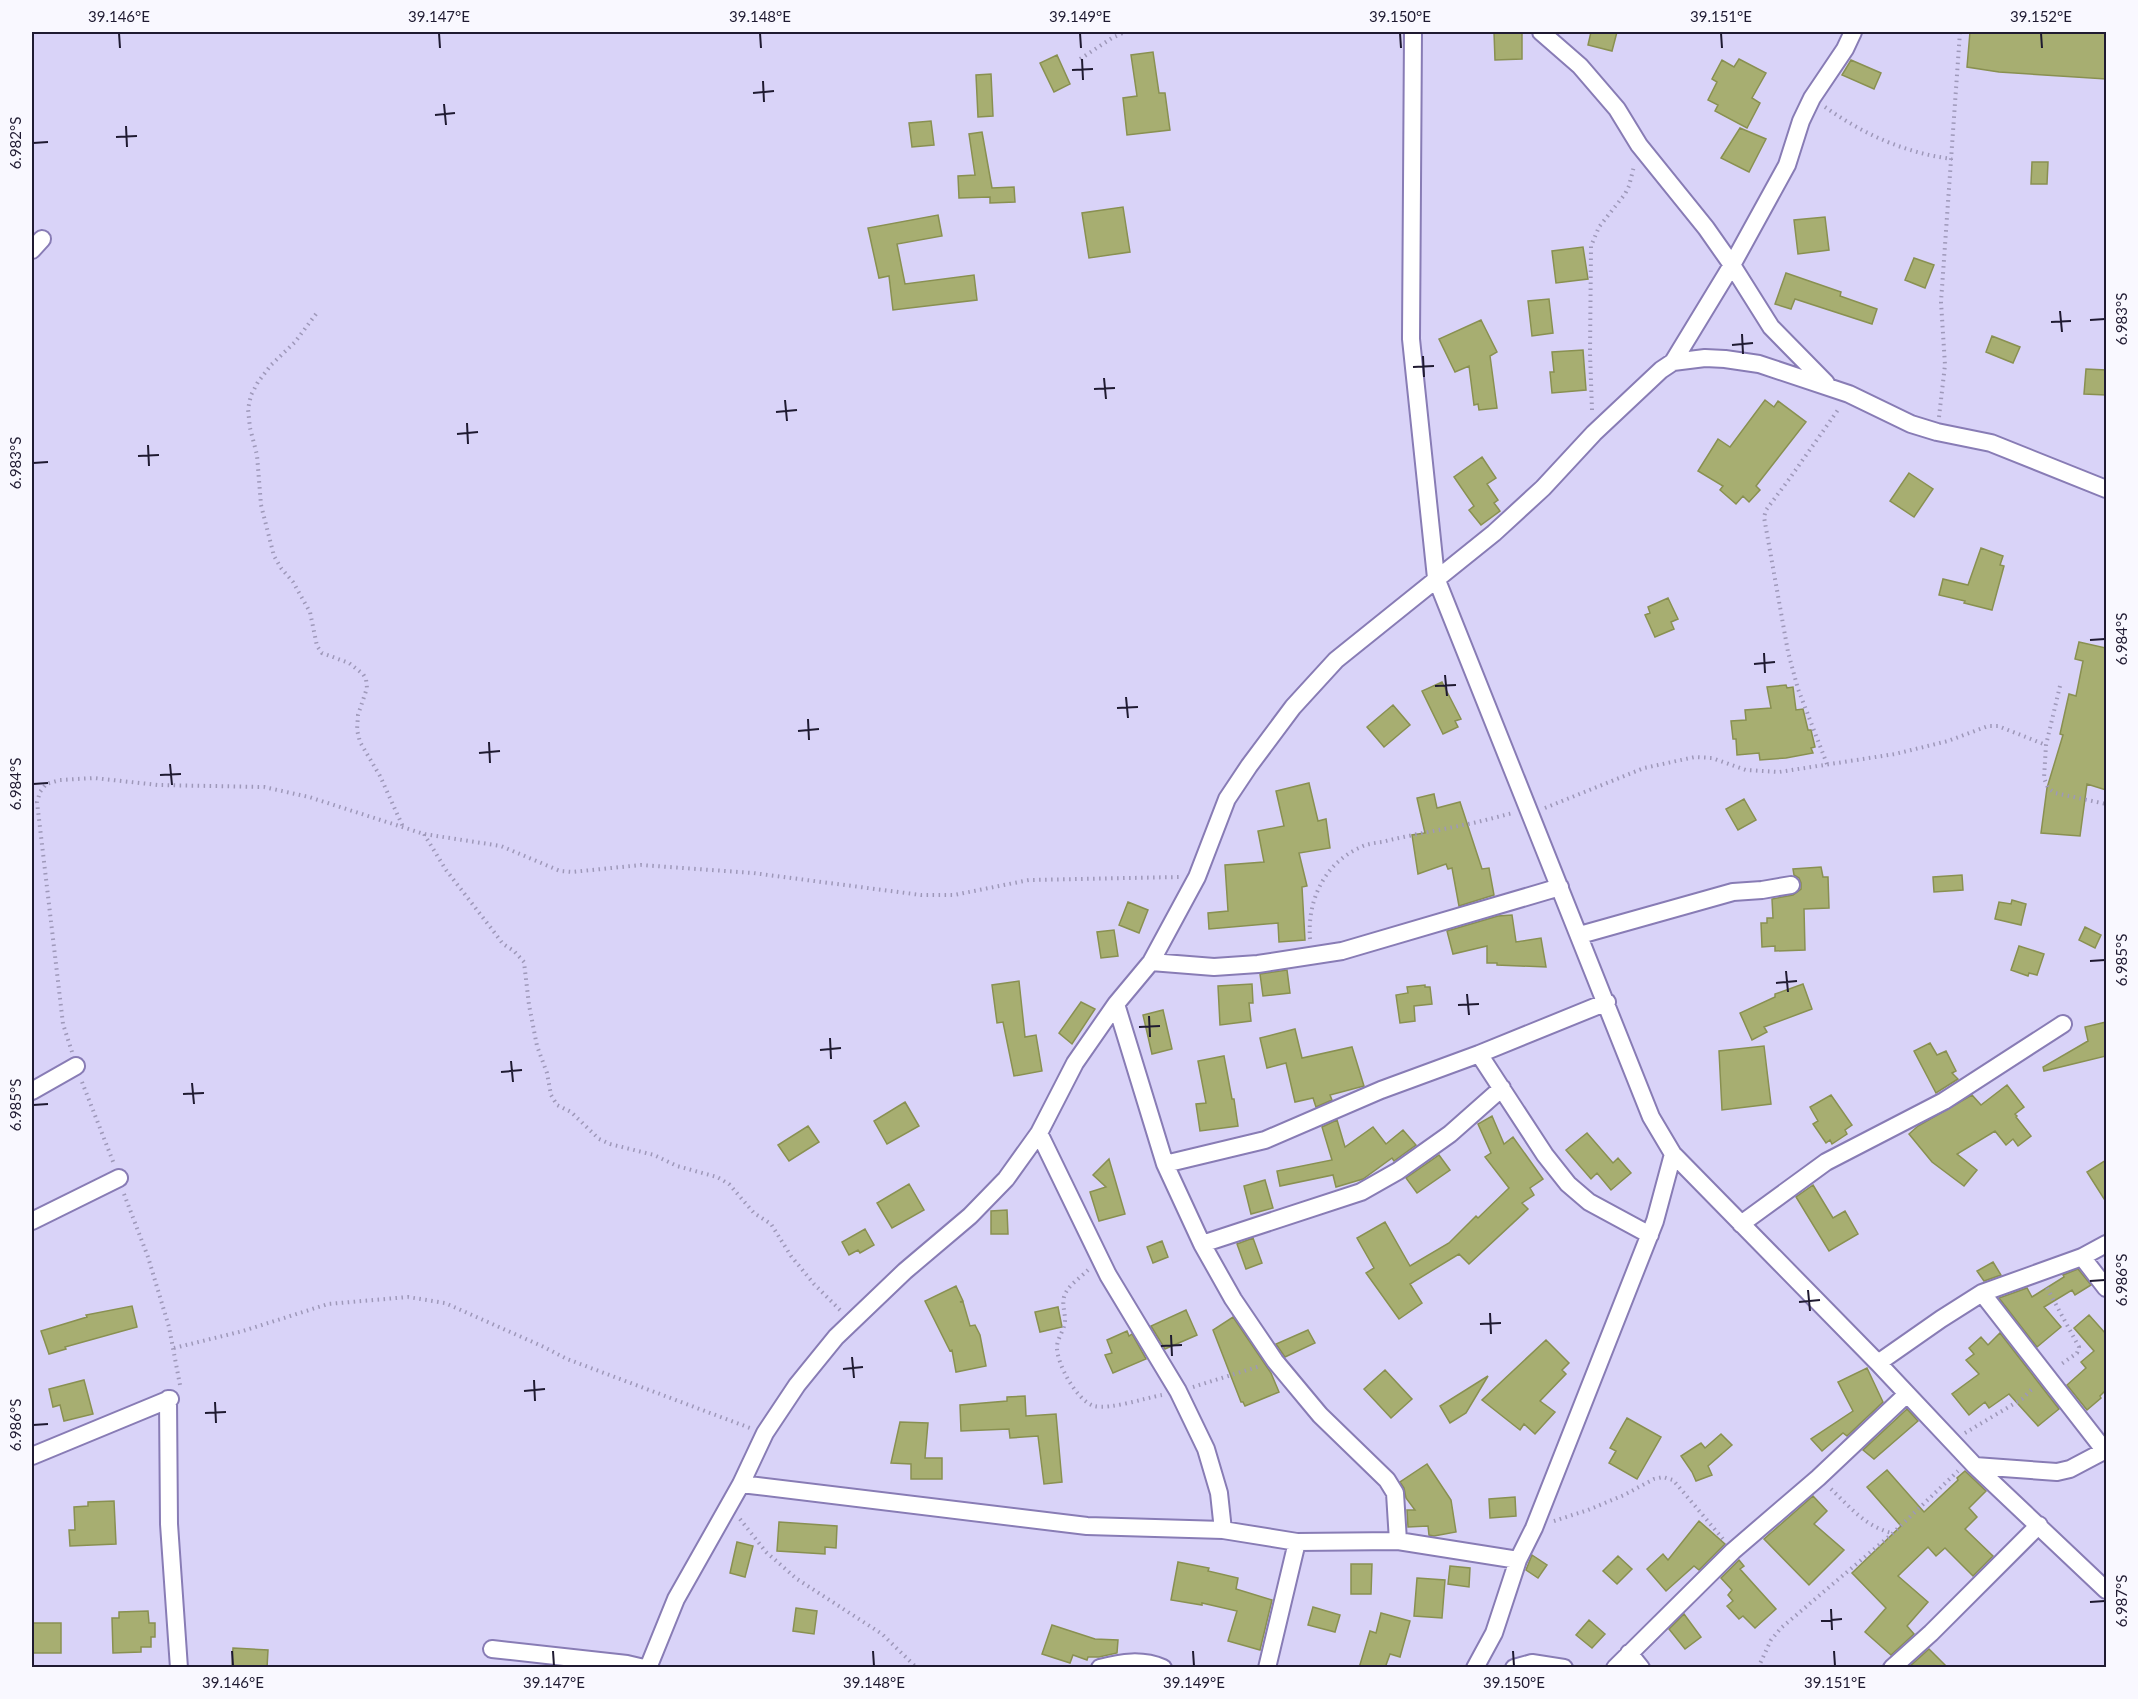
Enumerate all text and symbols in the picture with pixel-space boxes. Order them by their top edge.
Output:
text: 39.146°E [88,7,150,25]
text: 39.147°E [408,7,470,25]
text: 39.148°E [729,7,791,25]
text: 39.149°E [1049,7,1111,25]
text: 39.150°E [1369,7,1431,25]
text: 39.151°E [1690,7,1752,25]
text: 39.152°E [2010,7,2072,25]
text: 6.982°S [6,117,24,169]
text: 6.983°S [2112,293,2130,345]
text: 6.983°S [6,437,24,489]
text: 6.984°S [2112,613,2130,665]
text: 6.984°S [6,758,24,810]
text: 6.985°S [2112,934,2130,986]
text: 6.985°S [6,1079,24,1131]
text: 6.986°S [2112,1254,2130,1306]
text: 6.986°S [6,1399,24,1451]
text: 6.987°S [2112,1575,2130,1627]
text: 39.146°E [202,1673,264,1691]
text: 39.147°E [523,1673,585,1691]
text: 39.148°E [843,1673,905,1691]
text: 39.149°E [1163,1673,1225,1691]
text: 39.150°E [1483,1673,1545,1691]
text: 39.151°E [1804,1673,1866,1691]

